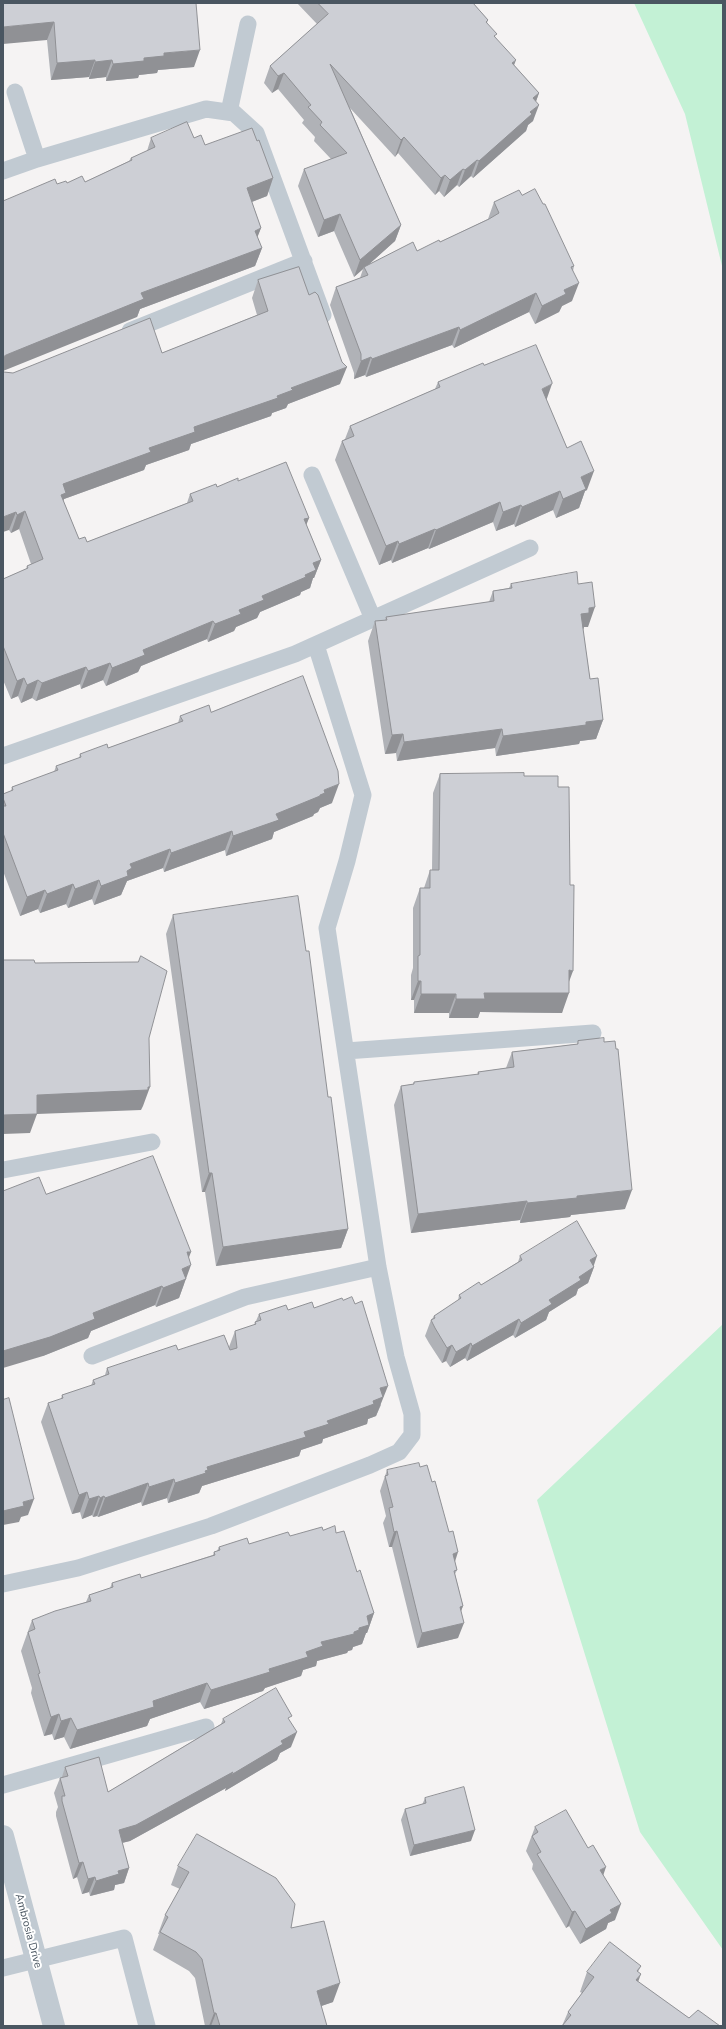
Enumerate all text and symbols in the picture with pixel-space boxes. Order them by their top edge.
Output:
street label: Ambrosia Drive [12,1892,44,1970]

